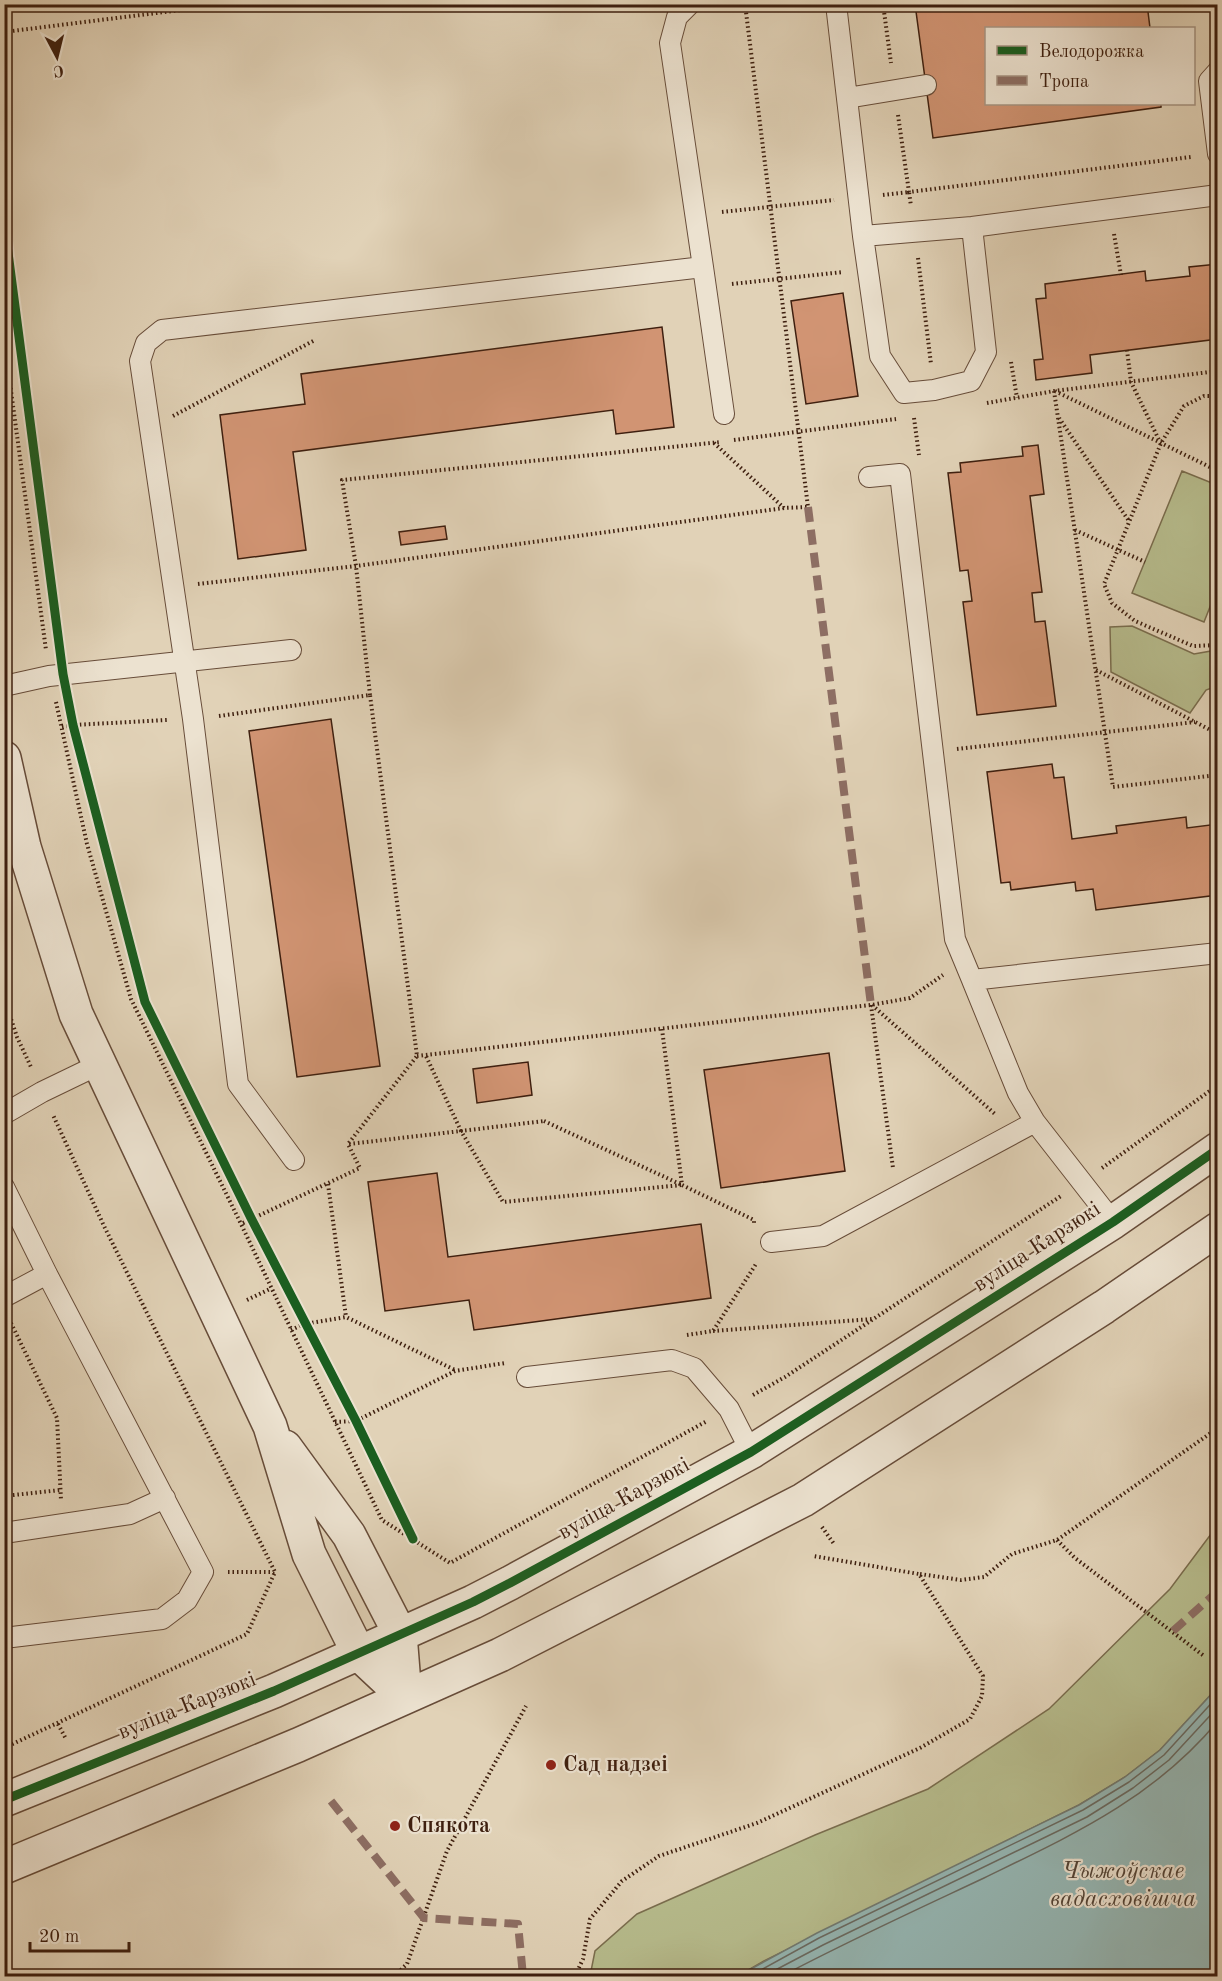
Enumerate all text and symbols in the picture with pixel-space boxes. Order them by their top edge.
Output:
north arrow [27,27,87,87]
legend [985,27,1195,105]
text: Велодорожка [1039,43,1144,61]
text: С [52,61,65,78]
text: Тропа [1039,73,1089,91]
street label: вуліца Карзюкі [970,1198,1104,1296]
street label: вуліца Карзюкі [555,1454,693,1544]
street label: вуліца Карзюкі [115,1668,259,1744]
place label: Сад надзеі [563,1754,668,1776]
marker: Сад надзеі [544,1758,558,1772]
place label: Спякота [407,1815,490,1837]
marker: Спякота [388,1819,402,1833]
water label: Чыжоўскае вадасховішча [1050,1860,1196,1912]
scale bar [30,1915,129,1953]
text: 20 m [39,1928,79,1946]

